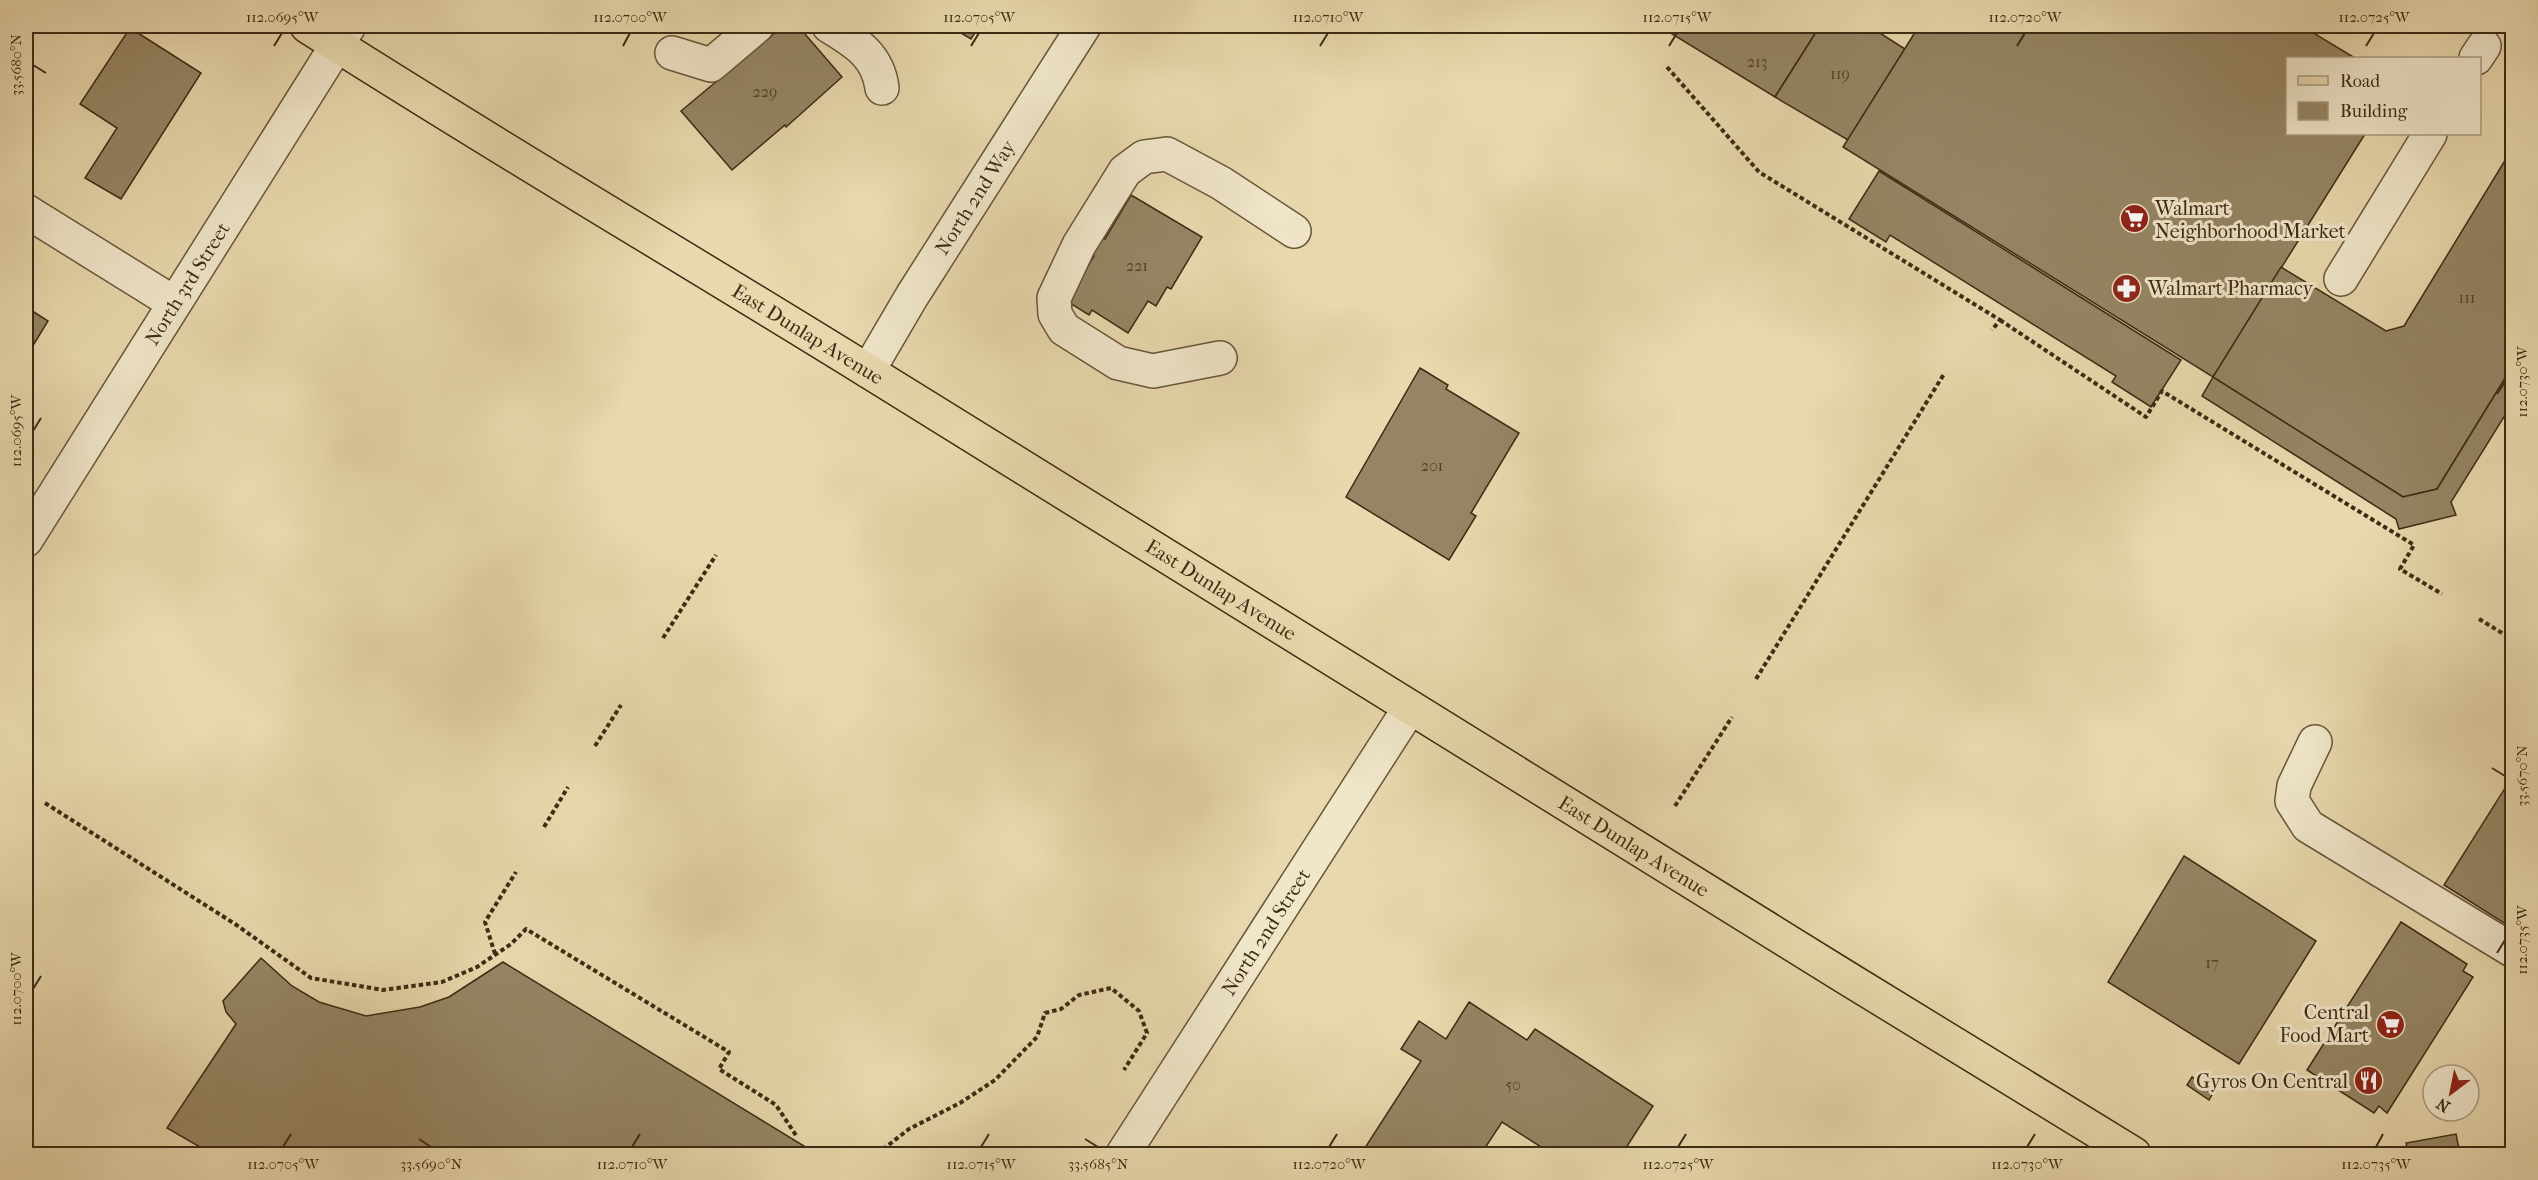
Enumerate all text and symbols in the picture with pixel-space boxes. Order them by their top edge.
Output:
text: 112.0695°W [246,8,319,26]
text: 112.0700°W [593,8,668,26]
text: 112.0705°W [943,8,1016,26]
text: 112.0710°W [1293,8,1365,26]
text: 112.0715°W [1643,8,1713,26]
text: 112.0720°W [1989,8,2063,26]
text: 112.0725°W [2338,8,2411,26]
text: 33.5680°N [7,33,25,96]
house number: 213 [1747,52,1767,71]
legend [2286,57,2481,135]
house number: 119 [1830,64,1850,83]
text: Road [2340,71,2380,92]
house number: 229 [753,82,777,101]
text: Building [2340,101,2408,122]
street label: North 2nd Way [930,135,1021,259]
place label: Walmart Neighborhood Market [2154,197,2346,243]
supermarket icon: Walmart Neighborhood Market [2118,203,2150,235]
street label: North 3rd Street [140,218,235,349]
house number: 221 [1126,256,1148,275]
pharmacy icon: Walmart Pharmacy [2111,272,2143,304]
place label: Walmart Pharmacy [2147,277,2315,300]
street label: East Dunlap Avenue [728,279,887,390]
house number: 111 [2458,288,2476,307]
text: 112.0730°W [2513,345,2531,418]
text: 112.0695°W [7,394,25,467]
house number: 201 [1421,456,1443,475]
street label: East Dunlap Avenue [1141,535,1301,646]
text: 33.5670°N [2513,745,2531,807]
street label: East Dunlap Avenue [1554,791,1713,902]
street label: North 2nd Street [1217,865,1315,1000]
text: 112.0735°W [2513,904,2531,975]
text: 112.0700°W [7,951,25,1026]
house number: 17 [2205,953,2219,972]
place label: Central Food Mart [2280,1001,2369,1047]
supermarket icon: Central Food Mart [2374,1008,2406,1040]
north arrow [2421,1063,2481,1123]
restaurant icon: Gyros On Central [2353,1065,2385,1097]
place label: Gyros On Central [2196,1070,2348,1093]
house number: 50 [1505,1075,1521,1094]
text: N [2432,1094,2453,1117]
text: 112.0705°W [247,1155,320,1173]
text: 33.5690°N [400,1155,463,1173]
text: 112.0710°W [597,1155,669,1173]
text: 112.0715°W [947,1155,1017,1173]
text: 33.5685°N [1068,1155,1129,1173]
text: 112.0720°W [1293,1155,1367,1173]
text: 112.0725°W [1642,1155,1715,1173]
text: 112.0730°W [1991,1155,2064,1173]
text: 112.0735°W [2341,1155,2412,1173]

